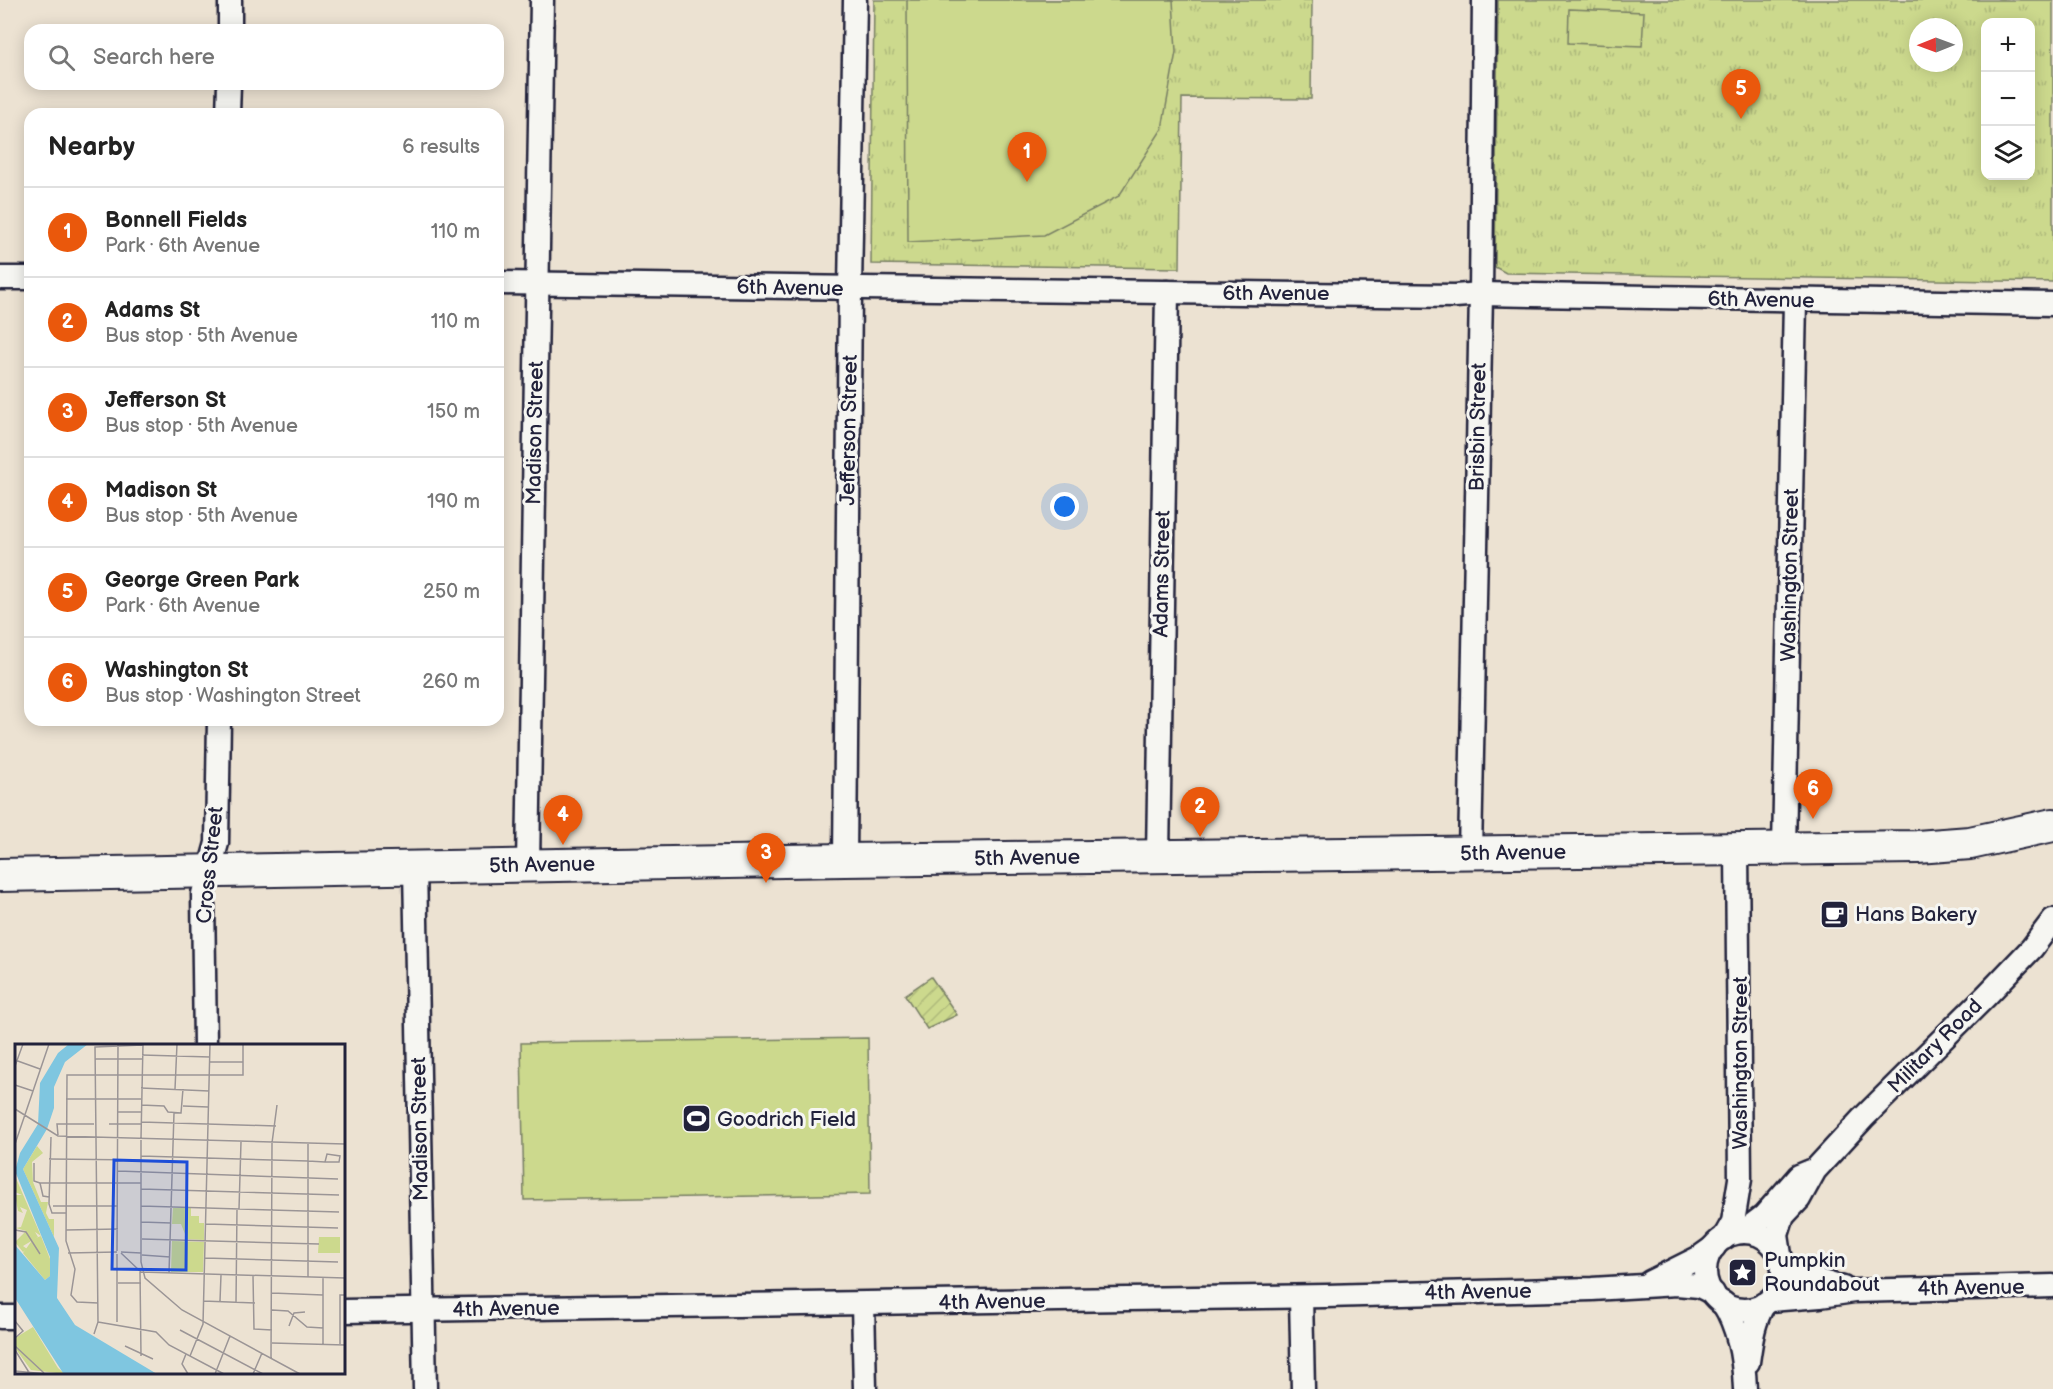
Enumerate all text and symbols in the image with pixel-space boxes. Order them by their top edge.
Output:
north arrow [1909,18,1963,72]
map controls [1981,18,2035,180]
button: + [1981,18,2035,72]
search box [24,24,504,90]
icon: search [45,41,78,74]
text: Search here [93,44,215,71]
pin: 5 [1722,70,1760,119]
button: − [1981,72,2035,126]
button: layers [1981,126,2035,180]
text: Nearby [48,132,135,163]
pin: 1 [1008,132,1046,182]
text: 6 results [402,135,480,159]
text: Bonnell Fields [105,207,247,234]
text: 1 [63,220,72,244]
text: 110 m [431,220,480,244]
text: Park · 6th Avenue [105,234,260,258]
street label: 6th Avenue [736,275,844,301]
street label: 6th Avenue [1222,281,1330,306]
street label: 6th Avenue [1707,287,1815,313]
text: Adams St [105,297,200,324]
text: 2 [62,310,73,334]
text: 110 m [431,310,480,334]
text: Bus stop · 5th Avenue [105,324,298,348]
street label: Jefferson Street [835,354,863,506]
street label: Madison Street [521,360,549,505]
street label: Brisbin Street [1464,362,1492,492]
text: Jefferson St [105,387,226,414]
text: 3 [62,400,73,424]
text: 150 m [427,400,480,424]
text: Bus stop · 5th Avenue [105,414,298,438]
text: Madison St [105,477,217,504]
street label: Washington Street [1776,488,1804,662]
text: 4 [62,490,73,514]
text: 190 m [427,490,480,514]
your location [1050,492,1079,521]
text: Bus stop · 5th Avenue [105,504,298,528]
street label: Adams Street [1148,510,1176,638]
text: George Green Park [105,567,299,594]
text: 5 [62,580,73,604]
text: 250 m [423,580,480,604]
text: Park · 6th Avenue [105,594,260,618]
text: Washington St [105,657,248,684]
text: 6 [61,670,74,694]
text: 260 m [422,670,480,694]
text: Bus stop · Washington Street [105,684,361,708]
pin: 6 [1794,770,1832,819]
pin: 2 [1180,788,1220,837]
pin: 4 [544,796,582,845]
street label: Cross Street [191,805,229,925]
pin: 3 [746,834,786,883]
street label: 5th Avenue [1460,840,1566,866]
street label: 5th Avenue [974,845,1080,871]
street label: 5th Avenue [489,852,595,878]
cafe icon: Hans Bakery [1818,898,1850,930]
place label: Hans Bakery [1855,902,1977,927]
street label: Washington Street [1728,976,1753,1150]
street label: Military Road [1882,993,1988,1099]
inset map [15,1044,345,1374]
street label: Madison Street [406,1056,434,1201]
sports icon: Goodrich Field [680,1103,712,1135]
place label: Goodrich Field [717,1107,856,1132]
place label: Pumpkin Roundabout [1764,1248,1880,1297]
place icon: Pumpkin Roundabout [1727,1256,1759,1288]
street label: 4th Avenue [1917,1275,2025,1301]
street label: 4th Avenue [1424,1279,1532,1305]
street label: 4th Avenue [938,1289,1046,1315]
street label: 4th Avenue [452,1296,560,1322]

